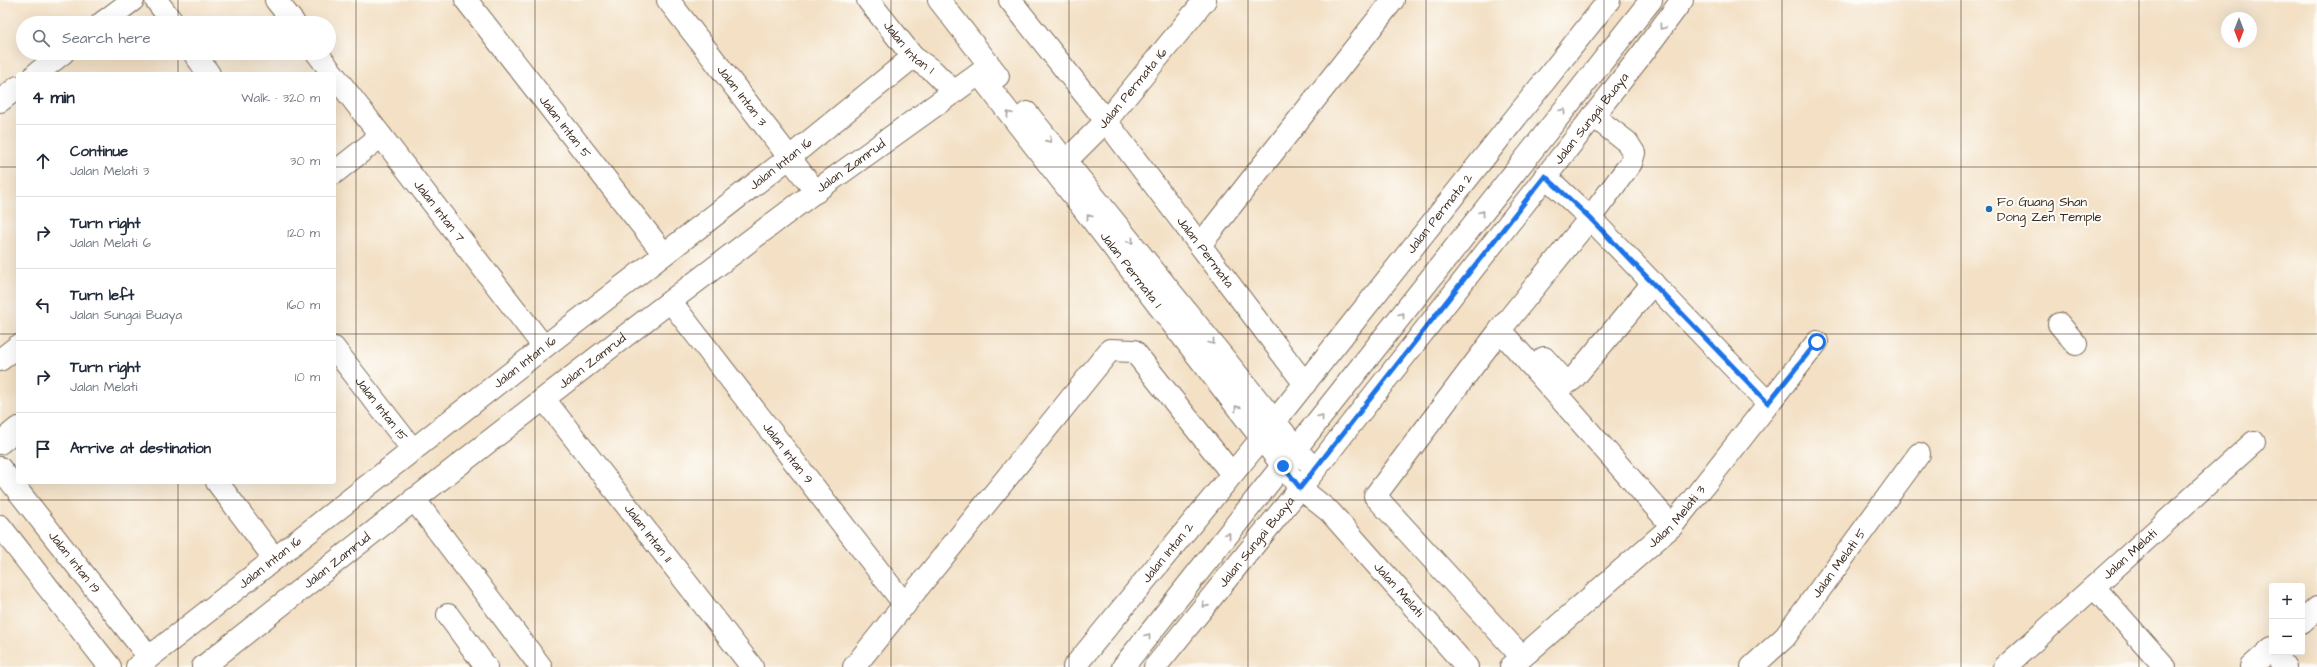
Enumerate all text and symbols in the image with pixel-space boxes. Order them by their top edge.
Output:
north arrow [2221,12,2257,48]
search box [16,16,336,60]
street label: Jalan Intan 1 [879,17,938,78]
one-way arrow [1660,22,1667,29]
icon: search [30,27,52,49]
text: Search here [62,28,151,49]
street label: Jalan Permata 16 [1094,44,1171,133]
street label: Jalan Intan 3 [713,62,771,130]
street label: Jalan Sungai Buaya [1550,68,1633,168]
text: 4 min [32,86,75,110]
text: Walk · 320 m [241,89,320,107]
street label: Jalan Intan 5 [535,92,595,162]
one-way arrow [1558,108,1565,115]
one-way arrow [1007,111,1014,118]
street label: Jalan Intan 16 [745,133,816,194]
street label: Jalan Zamrud [813,135,889,197]
one-way arrow [1044,135,1051,142]
text: Continue [70,141,128,162]
icon: ahead [32,150,54,172]
text: 30 m [290,152,320,170]
text: Jalan Melati 3 [70,162,149,180]
street label: Jalan Permata 2 [1402,169,1477,257]
street label: Jalan Intan 7 [409,176,469,246]
place label: Fo Guang Shan Dong Zen Temple [1997,193,2102,227]
marker: Fo Guang Shan Dong Zen Temple [1984,204,1994,214]
one-way arrow [1477,211,1484,218]
text: Turn right [70,213,141,234]
street label: Jalan Permata [1172,213,1238,292]
one-way arrow [1087,214,1094,221]
icon: right [32,222,54,244]
text: 120 m [287,224,320,242]
street label: Jalan Permata 1 [1096,228,1166,312]
text: Jalan Melati 6 [70,234,151,252]
one-way arrow [1126,236,1133,243]
text: Turn left [70,285,134,306]
icon: left [32,294,54,316]
text: 160 m [287,296,320,314]
text: Jalan Sungai Buaya [70,306,182,324]
one-way arrow [1397,313,1404,320]
street label: Jalan Zamrud [555,329,630,393]
street label: Jalan Intan 16 [489,332,560,393]
route start [1808,333,1826,351]
one-way arrow [1207,338,1214,345]
text: Turn right [70,357,141,378]
icon: right [32,366,54,388]
text: 10 m [295,368,320,386]
street label: Jalan Intan 15 [350,373,412,445]
text: Jalan Melati [70,378,138,396]
one-way arrow [1234,405,1242,412]
one-way arrow [1316,415,1323,422]
street label: Jalan Intan 9 [758,419,817,488]
icon: arrive [32,438,54,460]
text: Arrive at destination [70,438,211,459]
route end [1274,457,1292,475]
street label: Jalan Melati 3 [1644,481,1710,552]
street label: Jalan Sungai Buaya [1214,492,1299,591]
street label: Jalan Intan 11 [620,500,677,566]
street label: Jalan Intan 2 [1138,518,1198,587]
street label: Jalan Melati 5 [1807,525,1871,602]
street label: Jalan Melati [2099,525,2161,584]
street label: Jalan Intan 19 [44,527,105,597]
street label: Jalan Zamrud [299,528,375,593]
street label: Jalan Intan 16 [234,532,305,593]
one-way arrow [1224,532,1231,539]
street label: Jalan Melati [1370,558,1428,621]
map controls [2269,583,2305,655]
button: + [2269,583,2305,619]
one-way arrow [1202,600,1209,607]
button: − [2269,619,2305,655]
one-way arrow [1143,634,1150,641]

